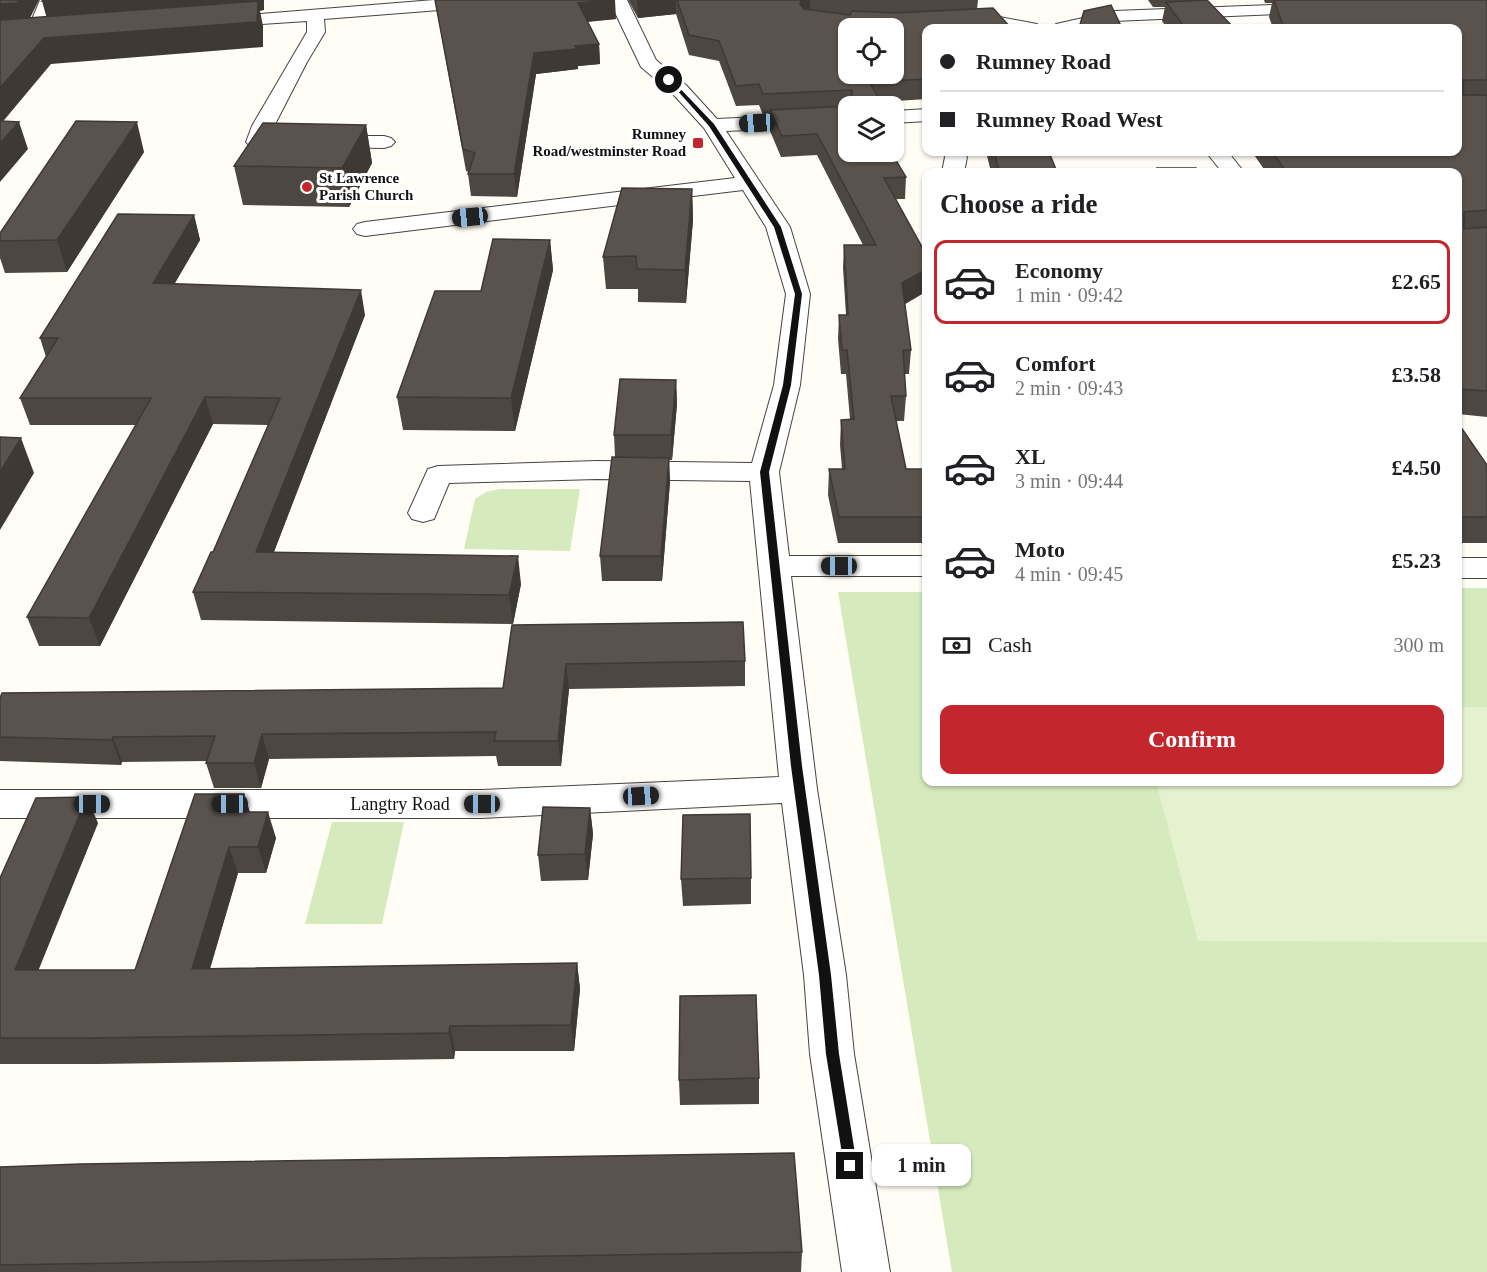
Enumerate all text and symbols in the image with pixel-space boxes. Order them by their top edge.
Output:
map controls [838,18,904,162]
button: locate [838,18,904,84]
text: Rumney Road [976,49,1111,74]
route start [655,66,682,93]
button: layers [838,96,904,162]
text: Rumney Road West [976,107,1163,132]
car [739,113,775,133]
place label: Rumney Road/westminster Road [533,126,687,159]
marker: Rumney Road/westminster Road [691,136,705,150]
place label: St Lawrence Parish Church [319,170,414,203]
marker: St Lawrence Parish Church [300,180,314,194]
text: Choose a ride [940,189,1098,219]
car [451,206,489,228]
icon: car [943,255,997,309]
text: Economy [1015,258,1103,283]
text: £2.65 [1392,269,1441,294]
text: 1 min · 09:42 [1015,284,1123,306]
icon: car [943,348,997,402]
text: Comfort [1015,351,1096,376]
text: £3.58 [1392,362,1441,387]
text: 2 min · 09:43 [1015,377,1123,399]
icon: car [943,441,997,495]
text: XL [1015,444,1046,469]
text: £4.50 [1392,455,1441,480]
text: 3 min · 09:44 [1015,470,1123,492]
icon: car [943,534,997,588]
text: Moto [1015,537,1065,562]
text: £5.23 [1392,548,1441,573]
car [821,557,857,575]
text: 4 min · 09:45 [1015,563,1123,585]
icon: cash [940,629,973,662]
text: Cash [988,632,1032,657]
text: 300 m [1393,634,1444,656]
button: Confirm [940,705,1444,774]
car [623,786,659,806]
street label: Langtry Road [350,794,450,814]
car [74,795,110,813]
car [212,795,248,813]
car [464,795,500,813]
callout: 1 min [871,1145,970,1187]
route end [836,1152,863,1179]
text: 1 min [897,1154,946,1176]

